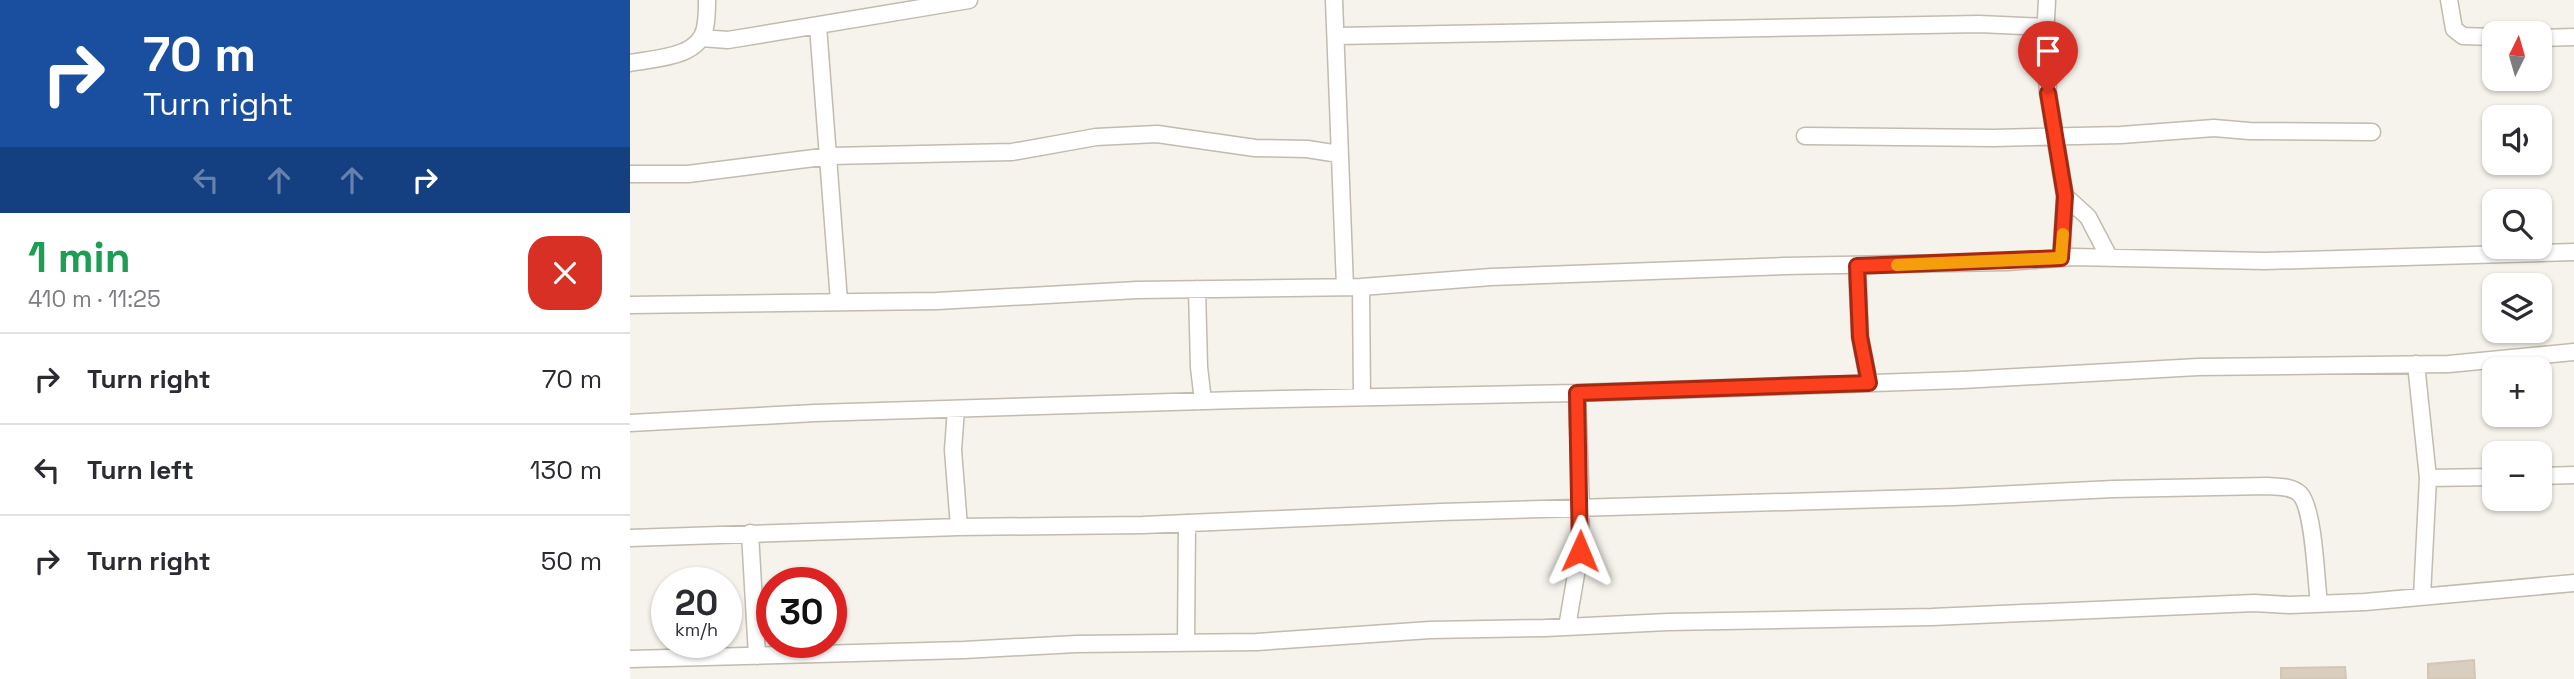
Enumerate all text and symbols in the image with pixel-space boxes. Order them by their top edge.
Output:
pin [2018,21,2078,93]
north arrow [2482,21,2552,91]
map controls [2482,21,2552,511]
text: 70 m [143,23,256,85]
icon: right [28,28,119,119]
icon: arrive [2029,32,2067,70]
text: Turn right [143,84,293,124]
button: sound [2482,105,2552,175]
icon: left [187,161,225,199]
icon: ahead [260,161,298,199]
icon: ahead [333,161,371,199]
icon: right [406,161,444,199]
button: search [2482,189,2552,259]
text: 1 min [28,231,131,284]
button: close [528,236,602,310]
button: layers [2482,273,2552,343]
text: 410 m · 11:25 [28,284,161,314]
button: + [2482,357,2552,427]
icon: right [28,360,66,398]
text: Turn right [87,362,211,396]
text: 70 m [542,362,602,396]
button: − [2482,441,2552,511]
icon: left [28,451,66,489]
text: Turn left [87,453,194,487]
text: 130 m [530,453,602,487]
position arrow [1543,514,1617,588]
icon: right [28,542,66,580]
text: Turn right [87,544,211,578]
text: 50 m [541,544,602,578]
speed limit sign: 30 [756,567,847,658]
text: 20 [675,581,718,625]
text: km/h [675,618,718,641]

